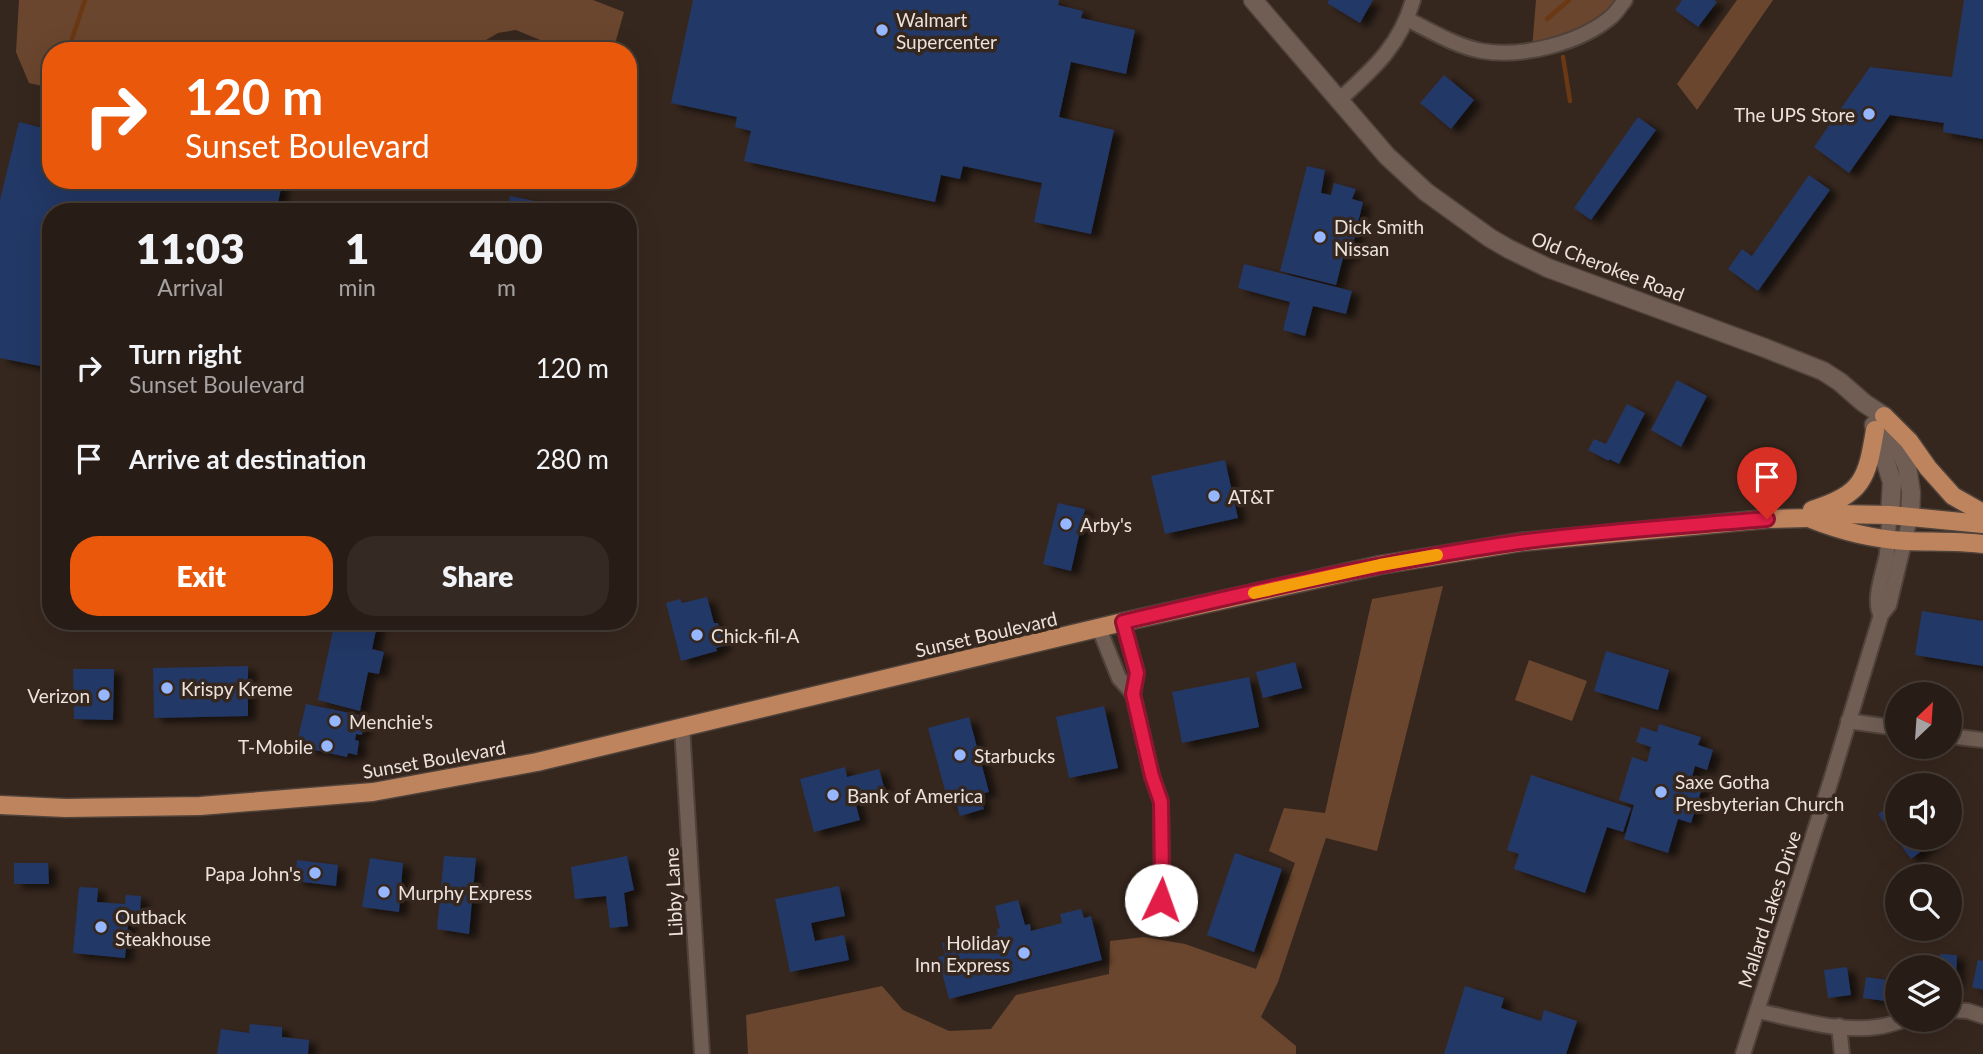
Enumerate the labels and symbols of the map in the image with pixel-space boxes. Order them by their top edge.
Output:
place label: Walmart Supercenter [896,8,997,53]
marker: Walmart Supercenter [874,22,890,38]
place label: The UPS Store [1734,103,1855,126]
marker: The UPS Store [1861,106,1877,122]
place label: Dick Smith Nissan [1334,215,1424,260]
street label: Old Cherokee Road [1528,226,1688,306]
marker: Dick Smith Nissan [1312,229,1328,245]
pin [1737,447,1797,519]
place label: AT&T [1228,485,1274,508]
marker: AT&T [1206,488,1222,504]
place label: Arby's [1080,513,1132,536]
marker: Arby's [1058,516,1074,532]
street label: Sunset Boulevard [913,606,1059,662]
place label: Chick-fil-A [711,624,800,647]
marker: Chick-fil-A [689,627,705,643]
place label: Krispy Kreme [181,677,293,700]
marker: Krispy Kreme [159,680,175,696]
north arrow [1885,682,1962,760]
place label: Verizon [27,684,90,707]
marker: Verizon [96,687,112,703]
place label: Menchie's [349,710,433,733]
marker: Menchie's [327,713,343,729]
place label: T-Mobile [238,735,313,758]
street label: Sunset Boulevard [360,735,508,783]
marker: T-Mobile [319,738,335,754]
place label: Starbucks [974,744,1055,767]
marker: Starbucks [952,747,968,763]
place label: Saxe Gotha Presbyterian Church [1675,770,1844,815]
place label: Bank of America [847,784,983,807]
marker: Saxe Gotha Presbyterian Church [1653,784,1669,800]
marker: Bank of America [825,787,841,803]
street label: Mallard Lakes Drive [1733,827,1805,991]
street label: Libby Lane [659,847,687,937]
place label: Papa John's [205,862,301,885]
position arrow [1124,863,1198,937]
marker: Papa John's [307,865,323,881]
place label: Murphy Express [398,881,532,904]
marker: Murphy Express [376,884,392,900]
place label: Outback Steakhouse [115,905,211,950]
marker: Outback Steakhouse [93,919,109,935]
place label: Holiday Inn Express [915,931,1010,976]
marker: Holiday Inn Express [1016,945,1032,961]

